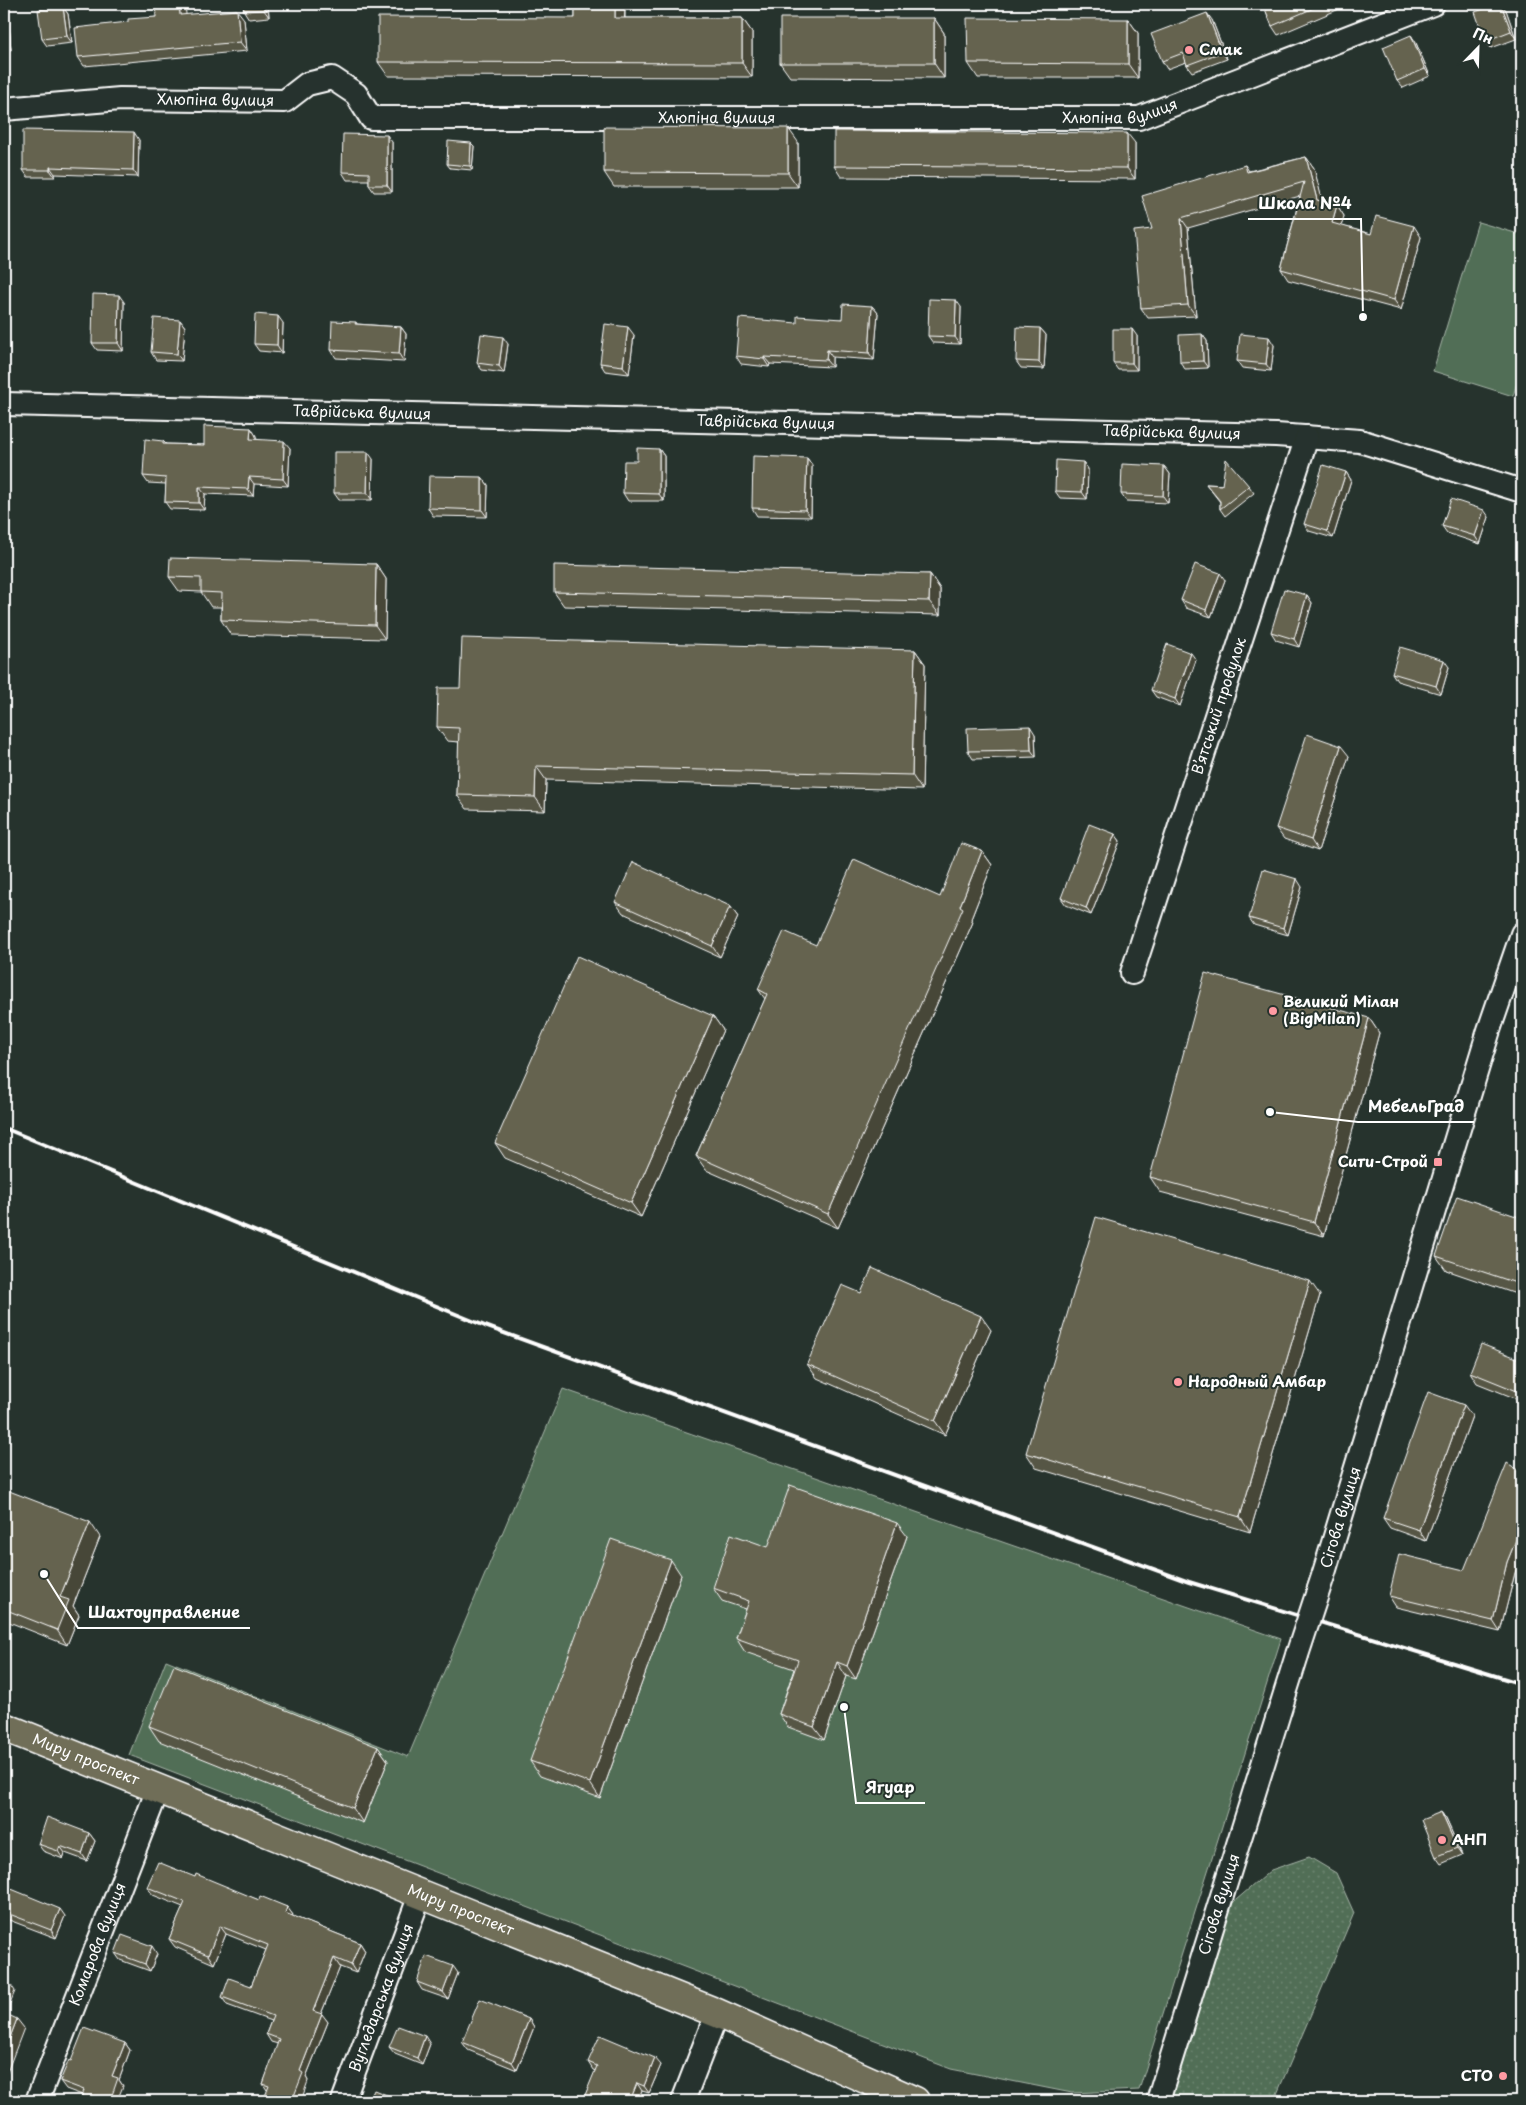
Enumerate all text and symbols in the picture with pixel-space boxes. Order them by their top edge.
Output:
north arrow [1454,22,1504,72]
text: Пн [1470,22,1497,49]
place label: Смак [1199,37,1243,60]
marker: Смак [1183,44,1195,56]
street label: Хлюпіна вулиця [157,86,274,111]
street label: Хлюпіна вулиця [1062,91,1180,128]
street label: Хлюпіна вулиця [658,105,775,128]
callout: Школа №4 [1248,188,1361,219]
text: Школа №4 [1258,190,1352,214]
street label: Таврійська вулиця [292,398,431,424]
street label: Таврійська вулиця [696,408,835,434]
street label: Таврійська вулиця [1102,418,1241,444]
street label: В’ятський провулок [1185,634,1251,777]
place label: Великий Мілан (BigMilan) [1283,989,1399,1029]
marker: Великий Мілан (BigMilan) [1267,1005,1279,1017]
callout: МебельГрад [1358,1091,1474,1122]
text: МебельГрад [1368,1093,1464,1117]
place label: Сити-Строй [1338,1149,1428,1172]
marker: Сити-Строй [1432,1156,1444,1168]
place label: Народный Амбар [1188,1369,1326,1392]
marker: Народный Амбар [1172,1376,1184,1388]
street label: Сігова вулиця [1313,1464,1366,1571]
callout: Шахтоуправление [78,1597,250,1628]
text: Шахтоуправление [88,1599,240,1623]
street label: Миру проспект [29,1727,144,1790]
callout: Ягуар [856,1772,925,1803]
text: Ягуар [866,1774,914,1798]
place label: АНП [1452,1827,1487,1850]
marker: АНП [1436,1834,1448,1846]
street label: Сігова вулиця [1191,1850,1244,1957]
street label: Миру проспект [404,1877,519,1941]
street label: Комарова вулиця [62,1879,131,2009]
street label: Вугледарська вулиця [342,1920,418,2075]
place label: СТО [1461,2063,1493,2086]
marker: СТО [1497,2070,1509,2082]

